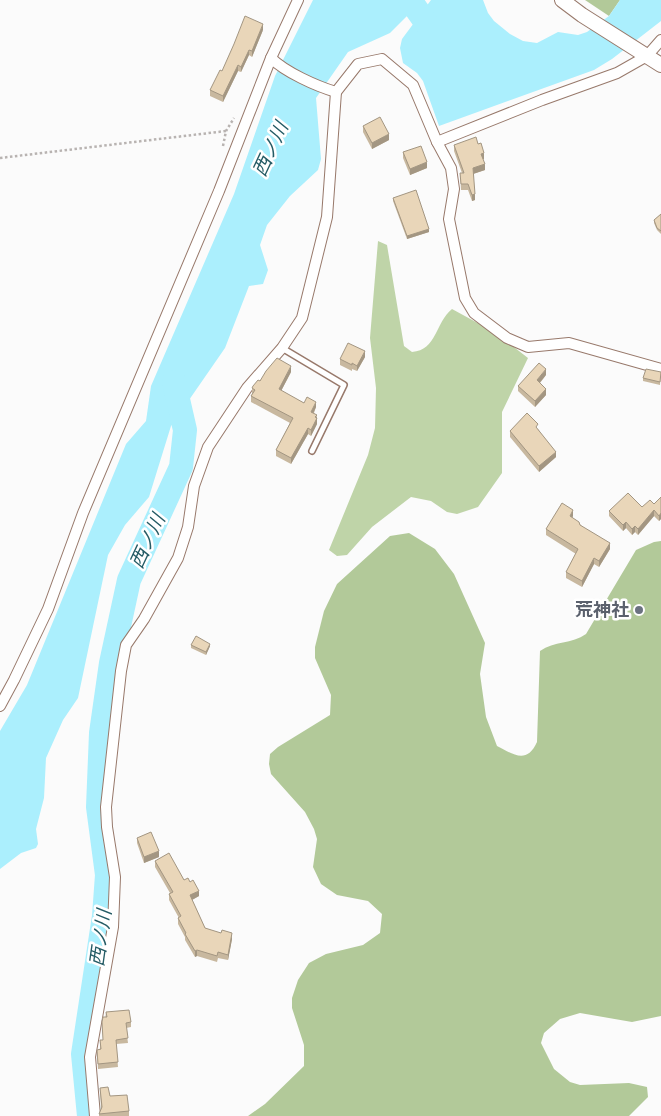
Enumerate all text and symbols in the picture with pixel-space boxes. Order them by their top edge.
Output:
water label: 西ノ川 [247,116,295,180]
water label: 西ノ川 [124,508,172,572]
place label: 荒神社 [575,598,629,622]
marker: 荒神社 [633,604,645,616]
water label: 西ノ川 [84,906,117,968]

